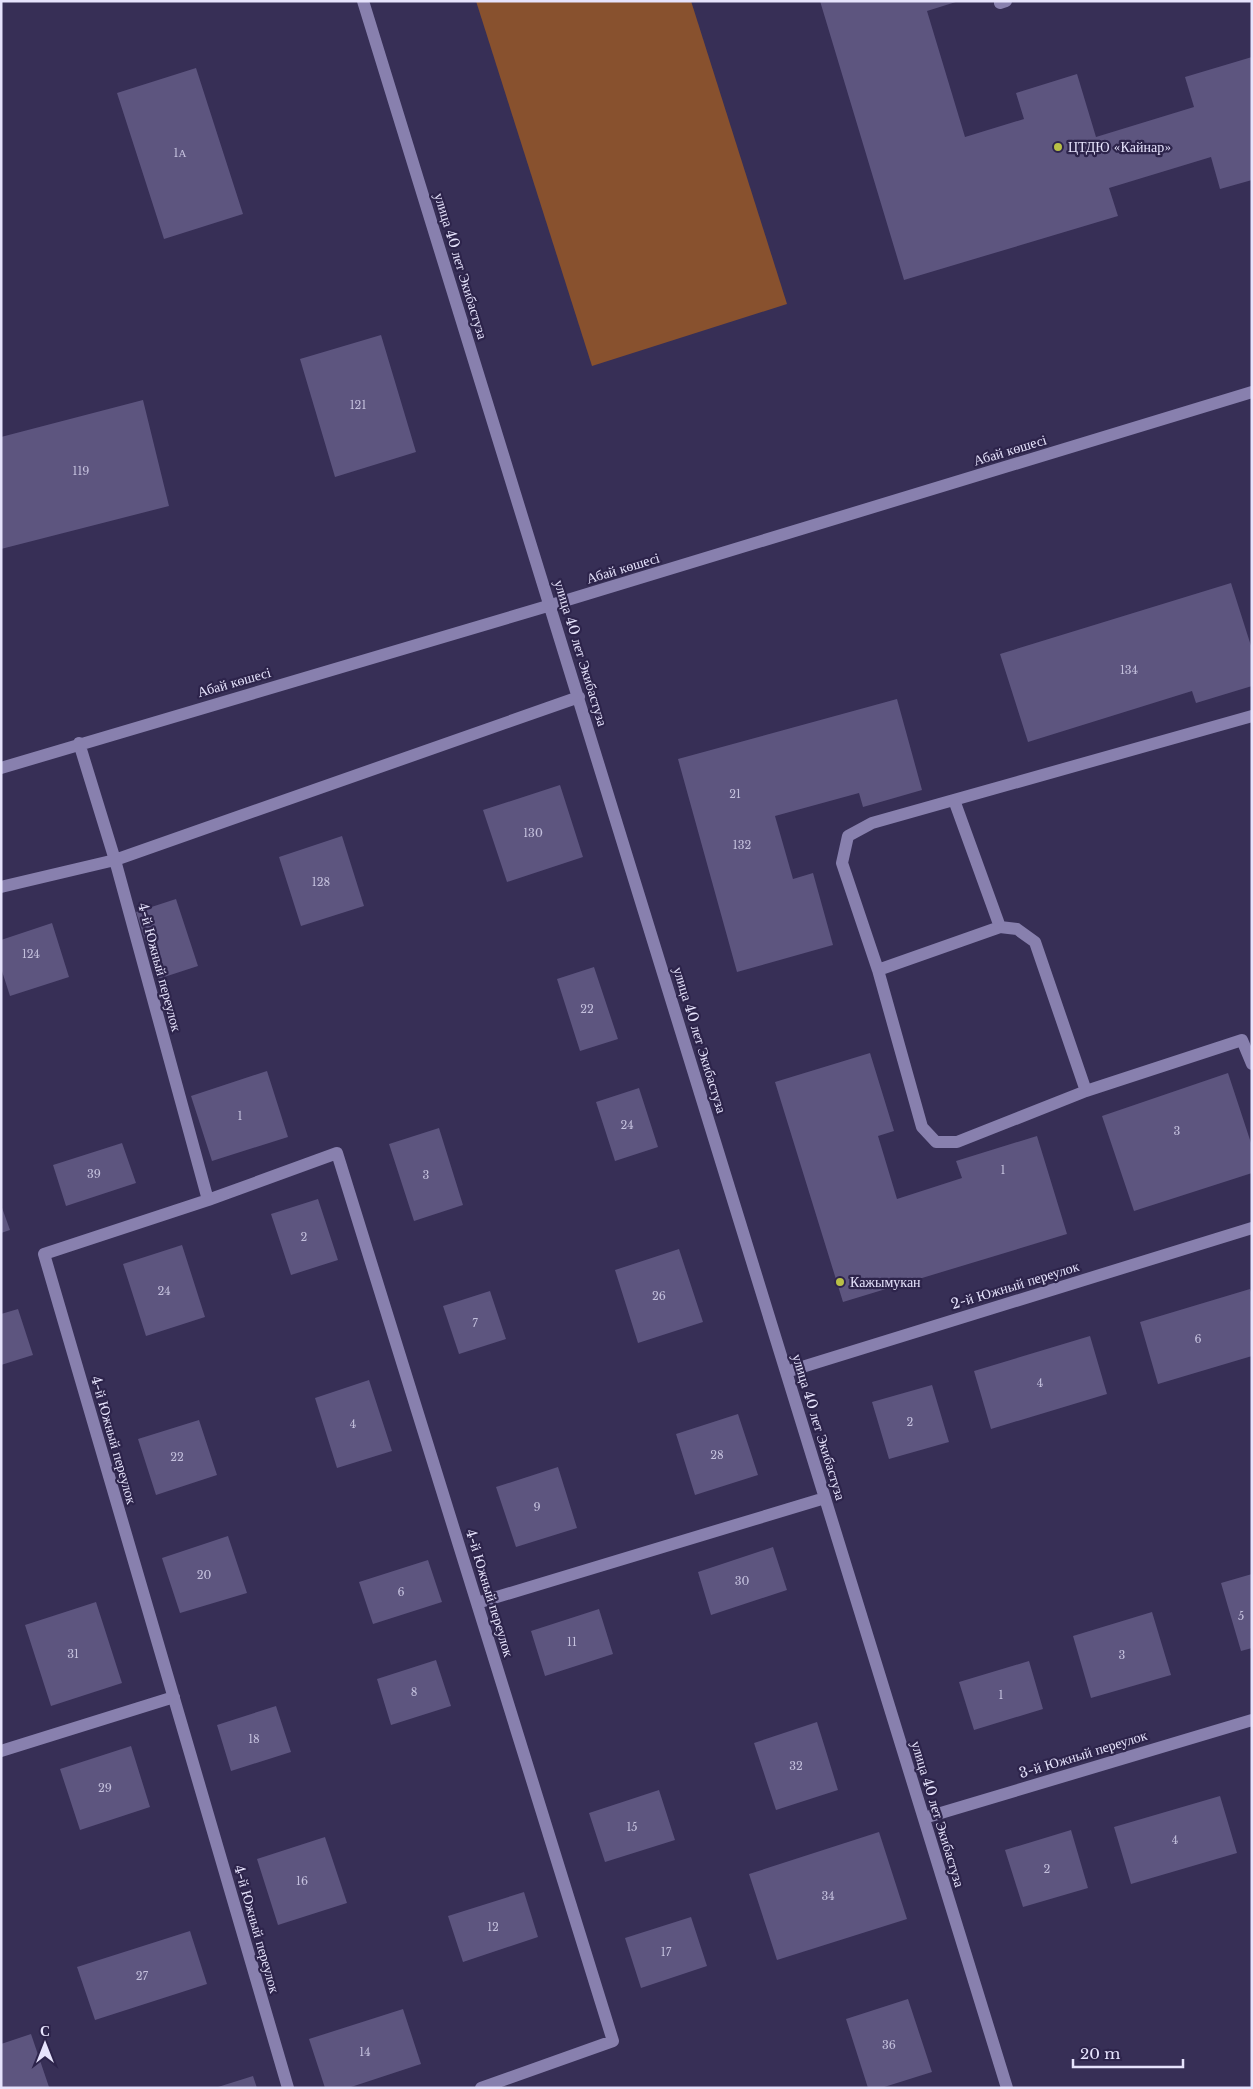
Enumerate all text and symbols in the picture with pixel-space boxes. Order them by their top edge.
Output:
place label: ЦТДЮ «Кайнар» [1068,138,1171,156]
marker: ЦТДЮ «Кайнар» [1052,141,1064,153]
house number: 1А [174,146,186,160]
street label: улица 40 лет Экибастуза [430,191,492,342]
house number: 121 [350,398,366,412]
street label: Абай көшесі [971,430,1049,470]
house number: 119 [73,464,89,478]
street label: Абай көшесі [584,548,662,588]
street label: улица 40 лет Экибастуза [550,578,612,729]
street label: Абай көшесі [195,663,273,701]
house number: 134 [1120,663,1138,677]
house number: 21 [729,787,741,801]
house number: 130 [523,826,543,840]
house number: 132 [733,838,751,852]
house number: 128 [312,875,330,889]
street label: 4-й Южный переулок [134,901,186,1034]
house number: 124 [22,947,40,961]
street label: улица 40 лет Экибастуза [669,965,731,1116]
house number: 22 [580,1002,594,1016]
house number: 1 [238,1109,243,1123]
house number: 24 [620,1118,634,1132]
house number: 3 [1174,1124,1181,1138]
house number: 1 [1001,1163,1006,1177]
house number: 39 [87,1167,101,1181]
house number: 3 [423,1168,430,1182]
house number: 2 [301,1230,308,1244]
street label: 2-й Южный переулок [949,1257,1081,1313]
place label: Кажымукан [850,1273,921,1291]
marker: Кажымукан [834,1276,846,1288]
house number: 24 [157,1284,171,1298]
house number: 26 [652,1289,666,1303]
house number: 7 [472,1316,478,1330]
house number: 6 [1194,1332,1202,1346]
street label: улица 40 лет Экибастуза [788,1352,850,1503]
street label: 4-й Южный переулок [87,1374,141,1506]
house number: 4 [1037,1376,1043,1390]
house number: 2 [907,1415,914,1429]
house number: 4 [350,1417,356,1431]
house number: 28 [710,1448,724,1462]
house number: 22 [170,1450,184,1464]
house number: 9 [533,1500,541,1514]
street label: 4-й Южный переулок [462,1527,518,1659]
house number: 20 [197,1568,211,1582]
house number: 30 [735,1574,749,1588]
house number: 6 [397,1585,405,1599]
house number: 5 [1238,1609,1244,1623]
house number: 11 [567,1635,577,1649]
house number: 31 [67,1647,79,1661]
house number: 3 [1119,1648,1126,1662]
house number: 8 [411,1685,417,1699]
house number: 1 [999,1688,1004,1702]
street label: 3-й Южный переулок [1017,1726,1149,1782]
house number: 18 [248,1732,260,1746]
street label: улица 40 лет Экибастуза [907,1739,969,1890]
house number: 32 [789,1759,803,1773]
house number: 29 [98,1781,112,1795]
house number: 15 [626,1820,638,1834]
house number: 4 [1172,1833,1178,1847]
house number: 2 [1044,1862,1051,1876]
street label: 4-й Южный переулок [230,1863,284,1995]
house number: 16 [296,1874,308,1888]
house number: 34 [821,1889,835,1903]
house number: 12 [487,1920,499,1934]
house number: 17 [661,1945,672,1959]
house number: 27 [136,1969,149,1983]
north arrow [20,2019,70,2069]
text: С [40,2022,50,2040]
scale bar [1073,2036,1183,2068]
house number: 36 [882,2038,896,2052]
text: 20 m [1080,2044,1120,2063]
house number: 14 [359,2045,371,2059]

